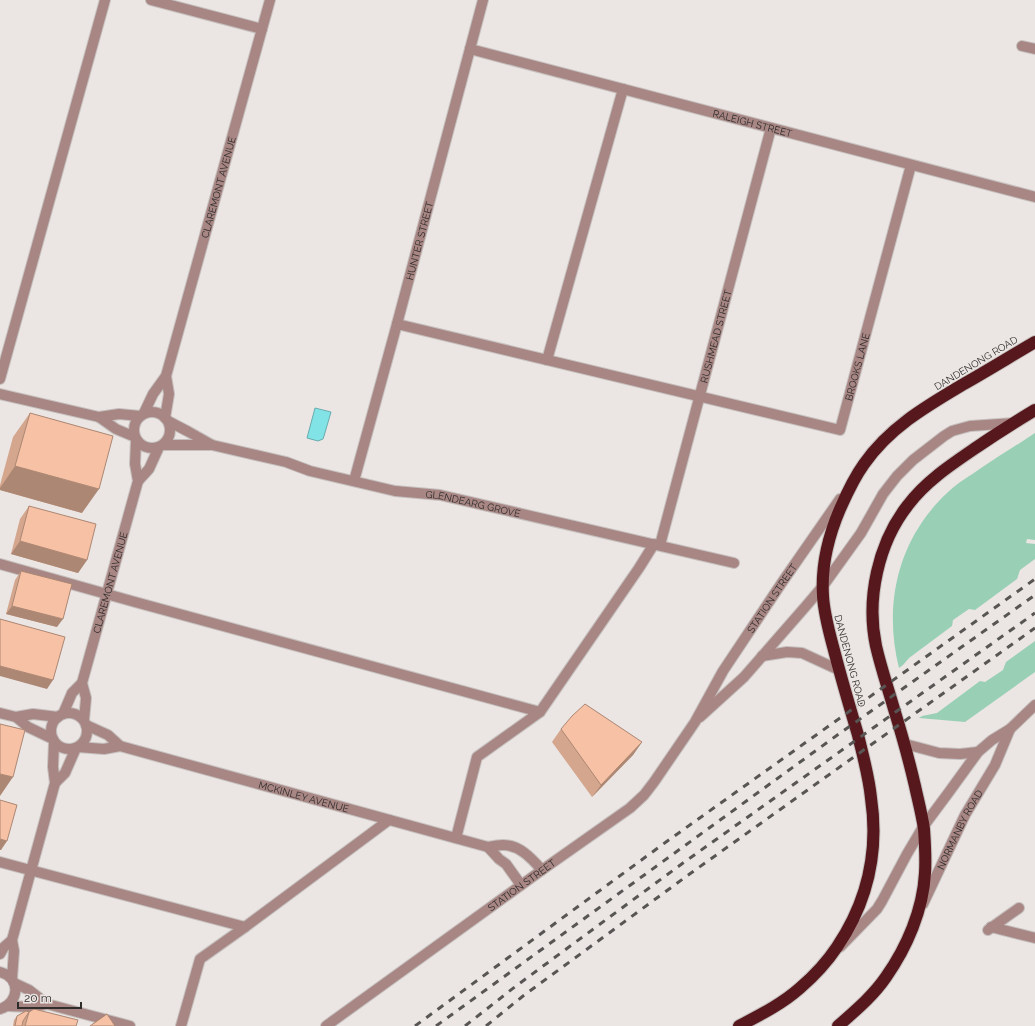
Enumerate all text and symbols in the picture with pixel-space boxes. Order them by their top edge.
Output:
street label: RALEIGH STREET [712,107,793,139]
street label: CLAREMONT AVENUE [199,135,237,239]
street label: HUNTER STREET [403,200,435,281]
street label: RUSHMEAD STREET [698,289,733,384]
street label: BROOKS LANE [843,332,871,402]
street label: DANDENONG ROAD [932,334,1020,392]
street label: GLENDEARG GROVE [425,488,522,519]
street label: CLAREMONT AVENUE [91,531,129,634]
street label: STATION STREET [745,562,799,635]
street label: DANDENONG ROAD [832,614,868,708]
street label: MCKINLEY AVENUE [257,779,350,814]
street label: NORMANBY ROAD [935,788,984,871]
street label: STATION STREET [485,857,557,913]
scale bar [18,984,81,1010]
text: 20 m [24,991,52,1005]

